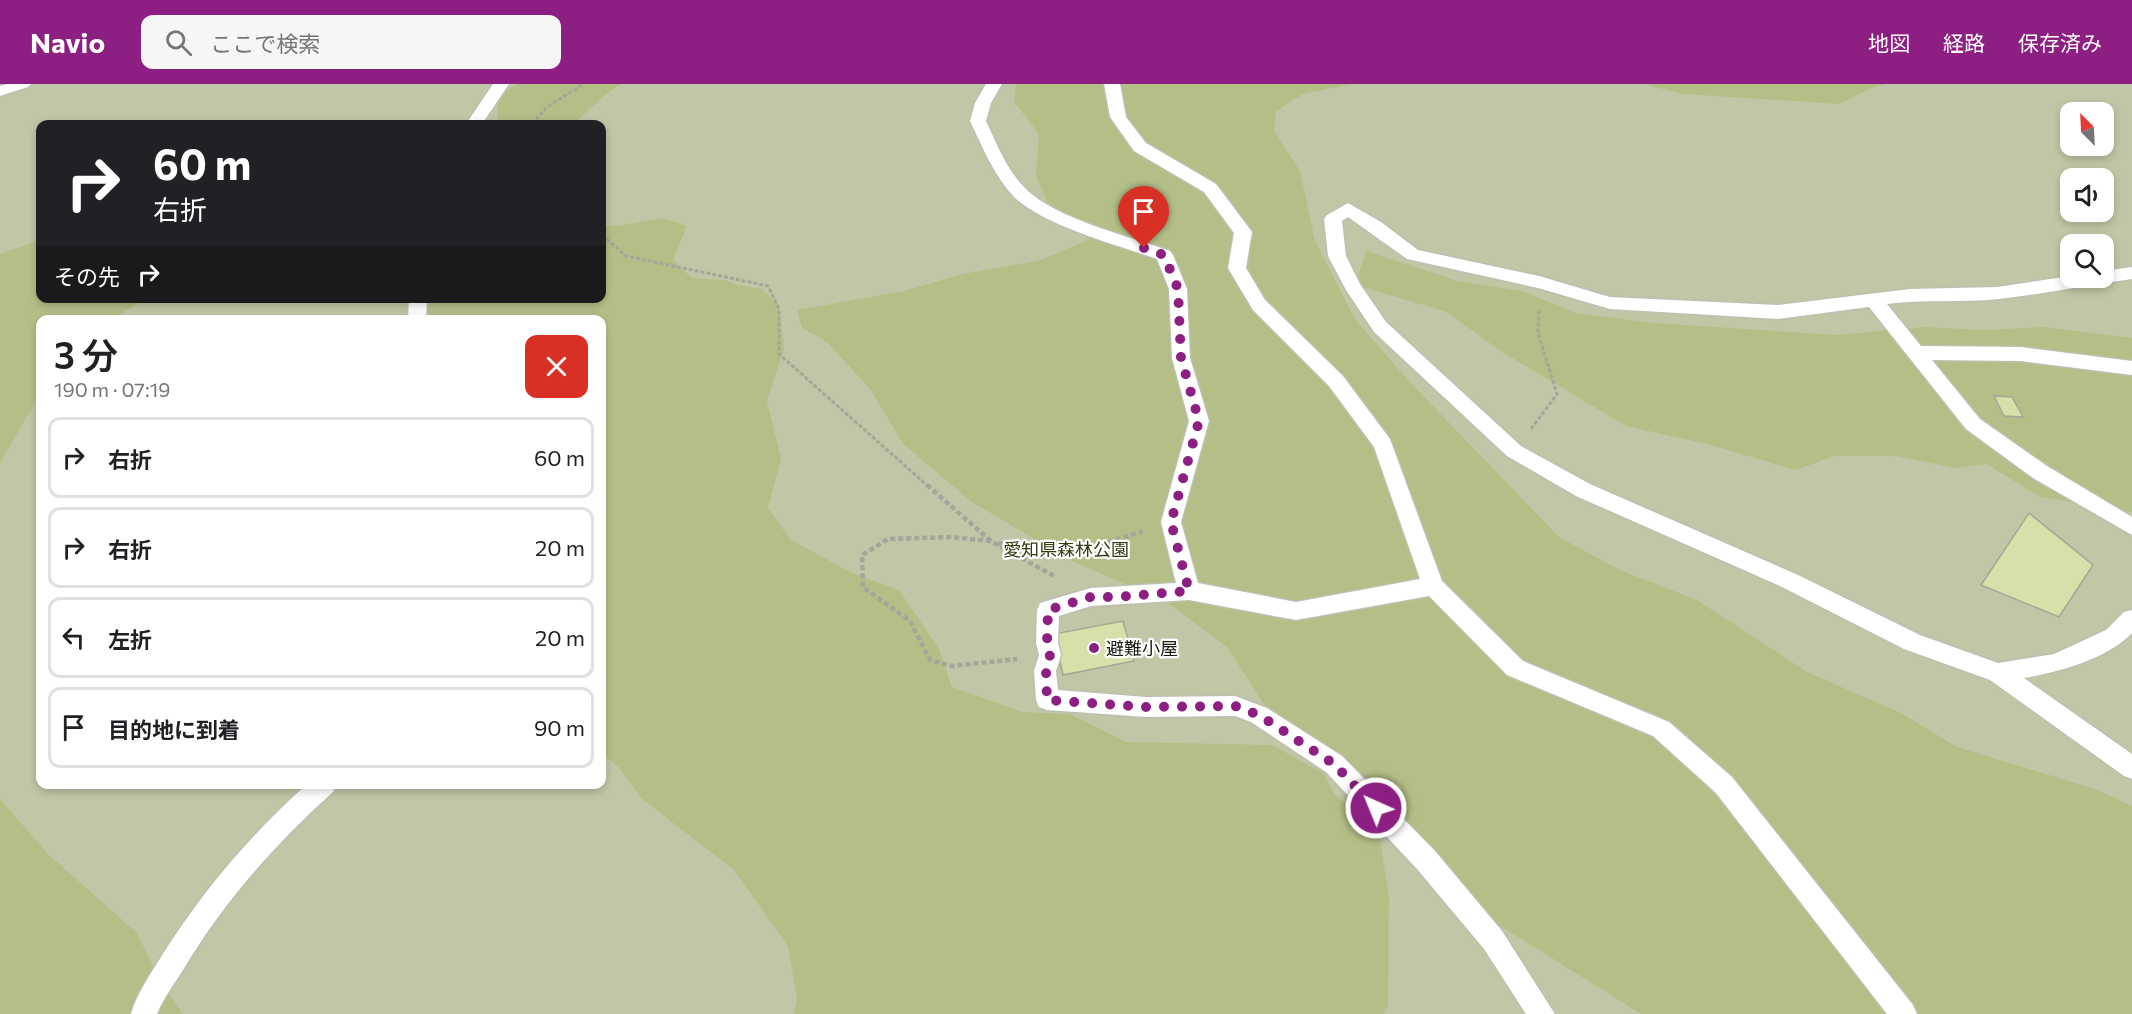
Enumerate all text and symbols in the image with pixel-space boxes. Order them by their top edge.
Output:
search box [141,15,561,69]
text: Navio [30,25,105,59]
icon: search [162,26,195,59]
text: ここで検索 [210,30,320,57]
text: 地図 [1868,30,1910,55]
text: 経路 [1943,30,1985,55]
text: 保存済み [2018,30,2102,55]
north arrow [2060,102,2114,156]
map controls [2060,102,2114,288]
text: 60 m [153,137,252,189]
icon: right [54,144,132,222]
button: sound [2060,168,2114,222]
pin [1118,186,1169,248]
text: 右折 [153,193,207,226]
icon: arrive [1127,195,1160,228]
button: search [2060,234,2114,288]
icon: right [132,258,165,291]
text: その先 [54,263,120,290]
text: 3 分 [54,332,118,376]
button: close [525,335,588,398]
text: 190 m · 07:19 [54,377,170,401]
icon: right [57,441,90,474]
text: 60 m [534,444,585,471]
text: 右折 [108,446,152,473]
icon: right [57,531,90,564]
text: 20 m [535,534,585,561]
text: 右折 [108,536,152,563]
park label: 愛知県森林公園 [1003,538,1129,560]
icon: left [57,621,90,654]
text: 20 m [535,624,585,651]
text: 左折 [108,626,152,653]
place label: 避難小屋 [1106,637,1178,659]
marker: 避難小屋 [1087,641,1101,655]
icon: arrive [57,711,90,744]
text: 90 m [534,714,585,741]
text: 目的地に到着 [108,716,240,743]
position arrow [1344,776,1408,840]

